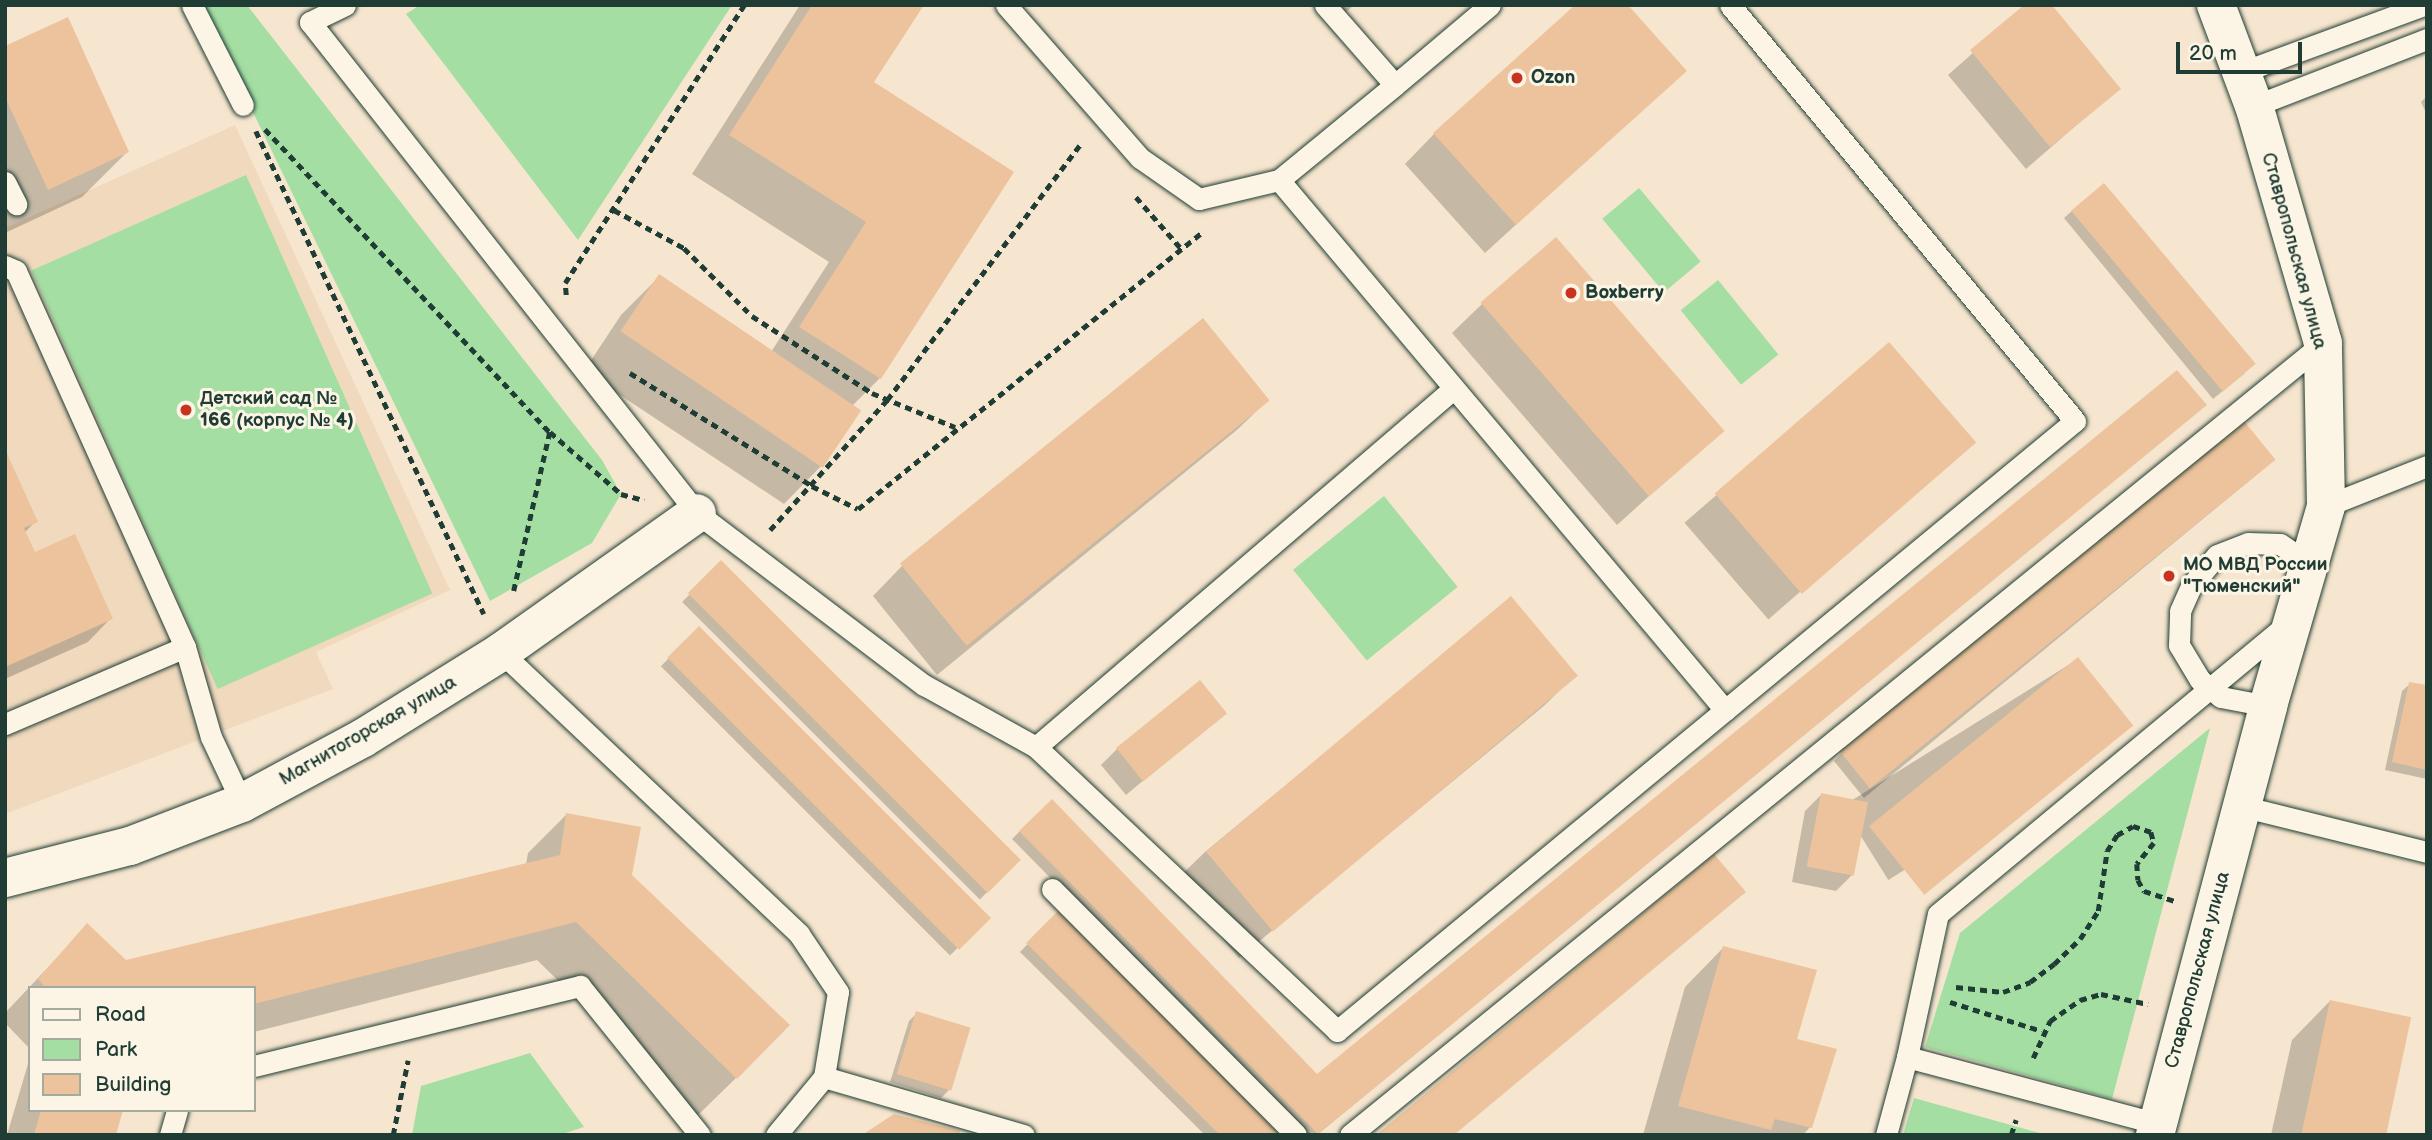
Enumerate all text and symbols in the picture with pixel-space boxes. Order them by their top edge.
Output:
scale bar [2180,28,2306,72]
text: 20 m [2189,41,2237,66]
place label: Ozon [1531,67,1575,89]
marker: Ozon [1509,70,1525,86]
street label: Ставропольская улица [2257,150,2331,352]
place label: Boxberry [1585,282,1664,304]
marker: Boxberry [1563,285,1579,301]
place label: Детский сад № 166 (корпус № 4) [200,388,354,432]
marker: Детский сад № 166 (корпус № 4) [178,402,194,418]
place label: МО МВД России "Тюменский" [2183,554,2328,598]
marker: МО МВД России "Тюменский" [2161,568,2177,584]
street label: Магнитогорская улица [276,671,460,791]
street label: Ставропольская улица [2161,869,2235,1071]
legend [28,986,256,1112]
text: Road [95,1002,146,1027]
text: Park [95,1037,137,1062]
text: Building [95,1072,171,1097]

